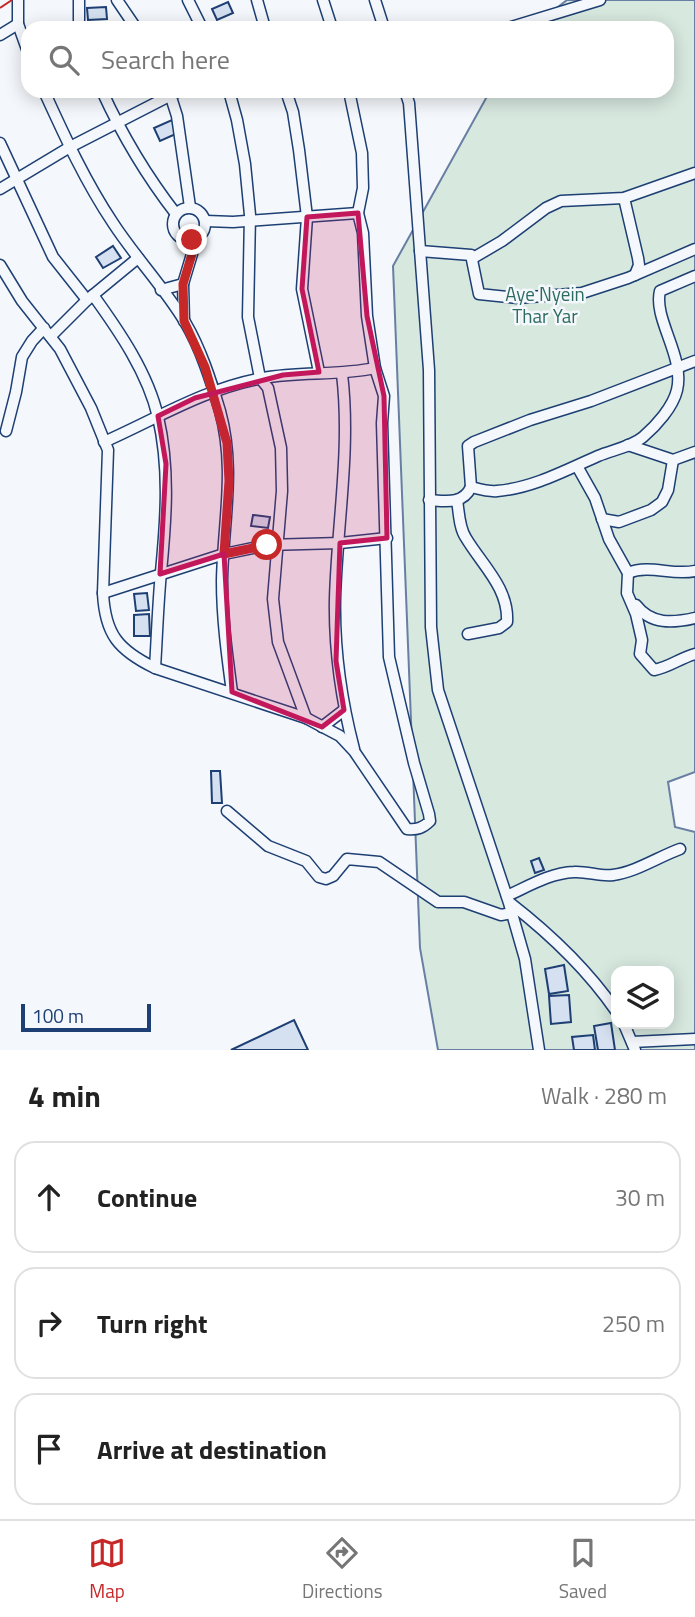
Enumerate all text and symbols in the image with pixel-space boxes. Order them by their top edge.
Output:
search box [21,21,674,98]
text: Search here [101,40,230,79]
icon: search [45,41,83,79]
route end [176,224,207,255]
park label: Aye Nyein Thar Yar [505,279,585,330]
route start [251,529,282,560]
map controls [611,966,674,1029]
button: layers [611,966,674,1029]
scale bar [21,1001,150,1033]
text: 100 m [32,1001,84,1030]
text: 4 min [28,1073,101,1119]
text: Walk · 280 m [541,1078,667,1113]
icon: ahead [30,1178,68,1216]
text: Continue [97,1178,197,1217]
text: 30 m [615,1180,665,1215]
icon: right [30,1304,68,1342]
text: Turn right [97,1304,208,1343]
text: 250 m [602,1306,665,1341]
icon: arrive [30,1430,68,1468]
text: Arrive at destination [97,1430,327,1469]
tab: Map [88,1534,126,1605]
tab: Directions [302,1534,383,1605]
tab: Saved [559,1534,607,1605]

